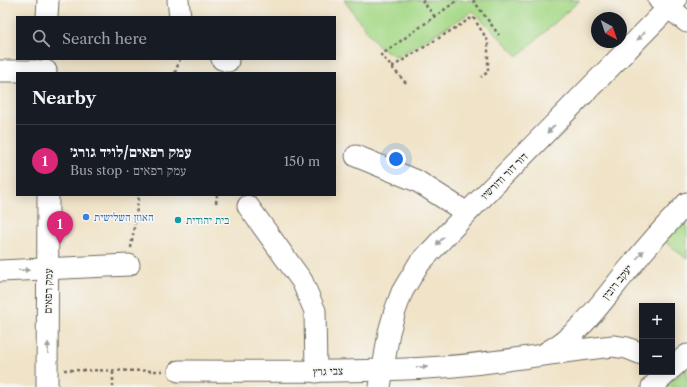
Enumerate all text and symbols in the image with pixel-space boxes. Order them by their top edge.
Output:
north arrow [591,12,627,48]
search box [16,16,336,60]
icon: search [30,27,52,49]
text: Search here [62,29,147,48]
one-way arrow [636,31,646,41]
text: Nearby [32,88,96,108]
one-way arrow [546,124,555,134]
text: עמק רפאים/לויד גורג׳ [70,142,191,161]
your location [386,149,406,169]
street label: דור דור ודורשיו [477,149,531,203]
text: 1 [42,153,48,169]
text: 150 m [284,153,320,169]
text: Bus stop · עמק רפאים [70,162,186,178]
place label: האוזן השלישית [94,210,154,224]
pin: 1 [47,211,73,244]
marker: האוזן השלישית [81,212,91,222]
place label: בית יהודית [186,213,229,227]
marker: בית יהודית [173,215,183,225]
one-way arrow [435,236,445,246]
one-way arrow [636,250,645,260]
street label: יעקב רובין [599,262,635,302]
one-way arrow [18,267,30,274]
street label: עמק רפאים [41,268,55,314]
map controls [639,303,675,375]
button: + [639,303,675,339]
button: − [639,339,675,375]
one-way arrow [44,342,51,354]
street label: צבי גרץ [313,363,343,379]
one-way arrow [416,364,428,371]

